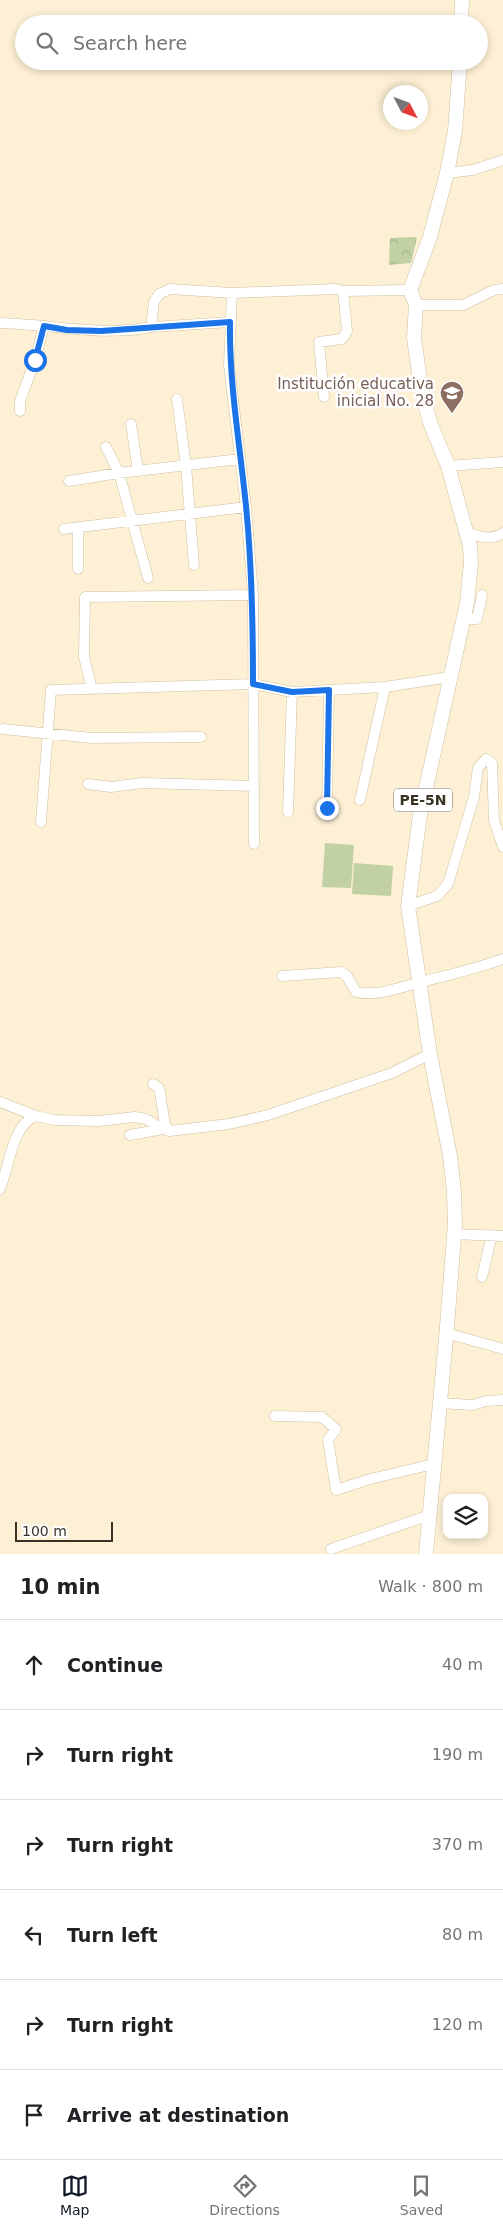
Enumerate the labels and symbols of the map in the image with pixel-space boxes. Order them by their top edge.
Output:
north arrow [383,85,428,130]
route start [24,349,47,372]
place label: Institución educativa inicial No. 28 [277,375,434,410]
school or university icon: Institución educativa inicial No. 28 [439,380,465,414]
road number: PE-5N [394,788,452,812]
route end [316,797,339,820]
scale bar [15,1519,112,1542]

